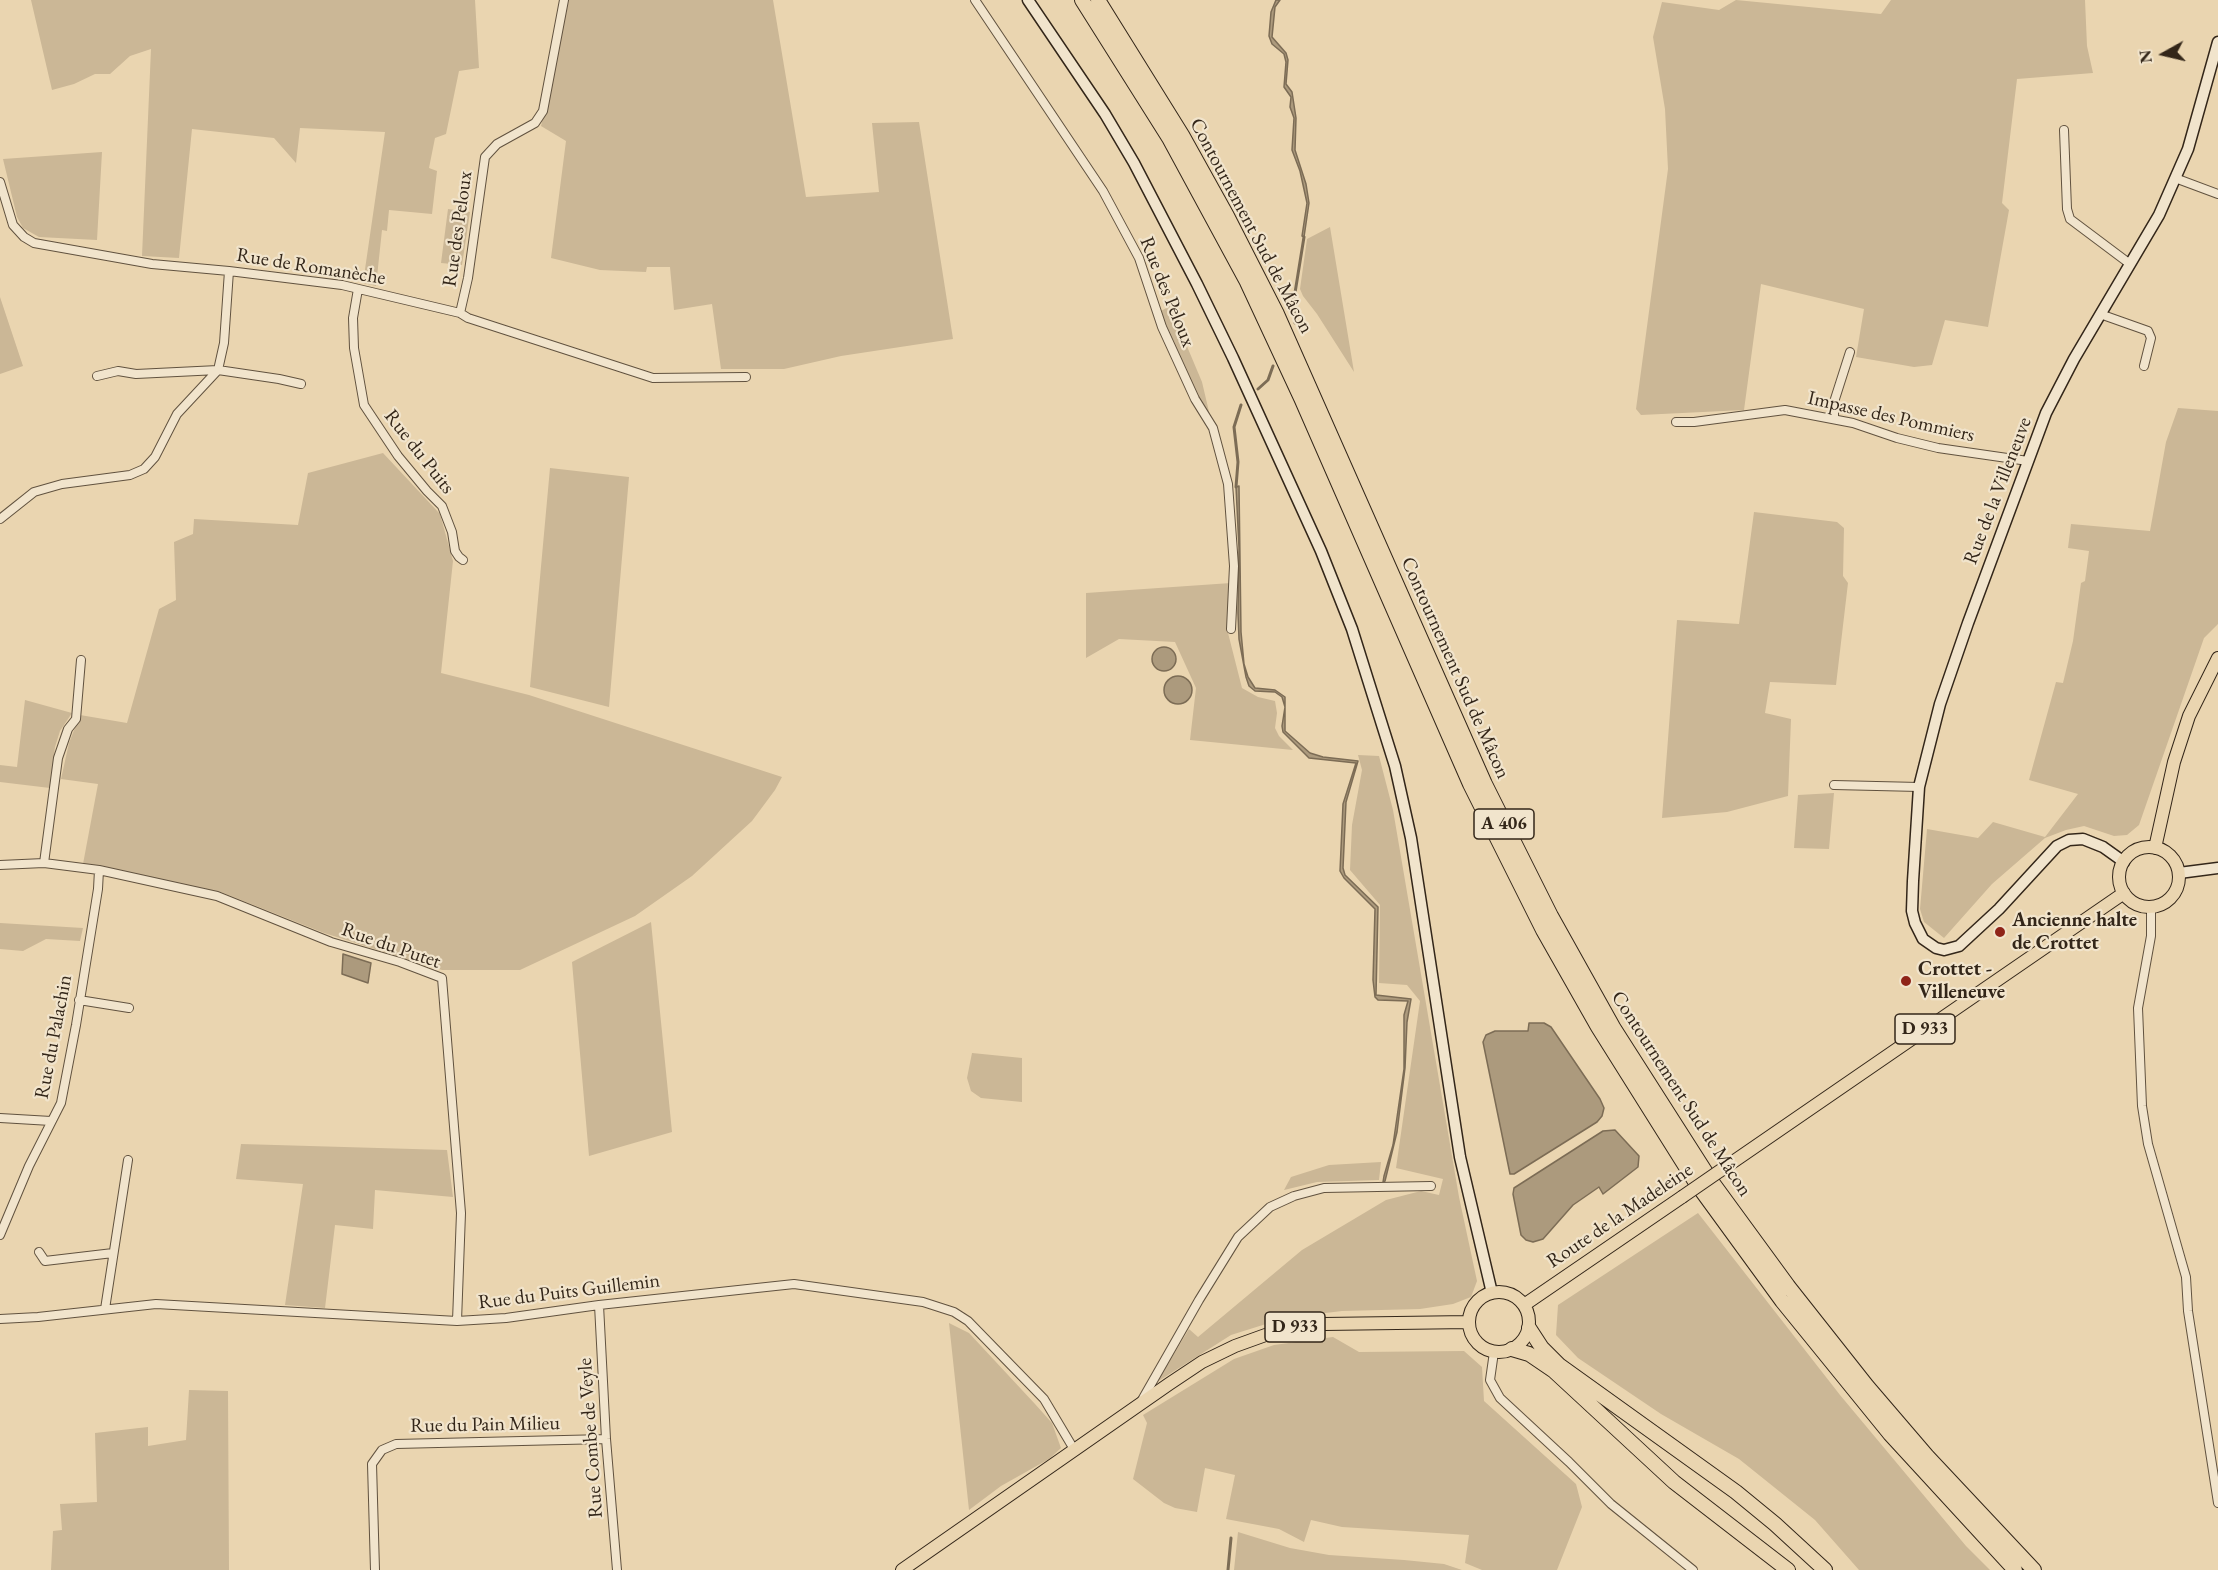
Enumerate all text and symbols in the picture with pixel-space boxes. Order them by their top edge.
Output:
north arrow [2134,24,2194,84]
text: N [2134,49,2157,64]
street label: Contournement Sud de Mâcon [1184,114,1318,338]
street label: Rue des Peloux [438,170,478,288]
street label: Rue des Peloux [1134,233,1200,351]
street label: Rue de Romanèche [235,243,387,291]
street label: Impasse des Pommiers [1805,386,1977,448]
street label: Rue du Puits [379,405,459,499]
street label: Rue de la Villeneuve [1959,414,2037,568]
street label: Contournement Sud de Mâcon [1395,553,1515,783]
road number: A 406 [1474,809,1534,839]
place label: Ancienne halte de Crottet [2012,909,2137,956]
street label: Rue du Putet [338,918,444,974]
marker: Ancienne halte de Crottet [1993,925,2007,939]
place label: Crottet - Villeneuve [1918,958,2005,1005]
street label: Rue du Palachin [30,973,78,1101]
marker: Crottet - Villeneuve [1899,974,1913,988]
street label: Contournement Sud de Mâcon [1605,987,1757,1201]
road number: D 933 [1895,1014,1955,1044]
street label: Route de la Madeleine [1542,1158,1698,1274]
street label: Rue du Puits Guillemin [477,1269,661,1315]
road number: D 933 [1265,1312,1325,1342]
street label: Rue Combe de Veyle [573,1357,609,1519]
street label: Rue du Pain Milieu [410,1412,560,1438]

